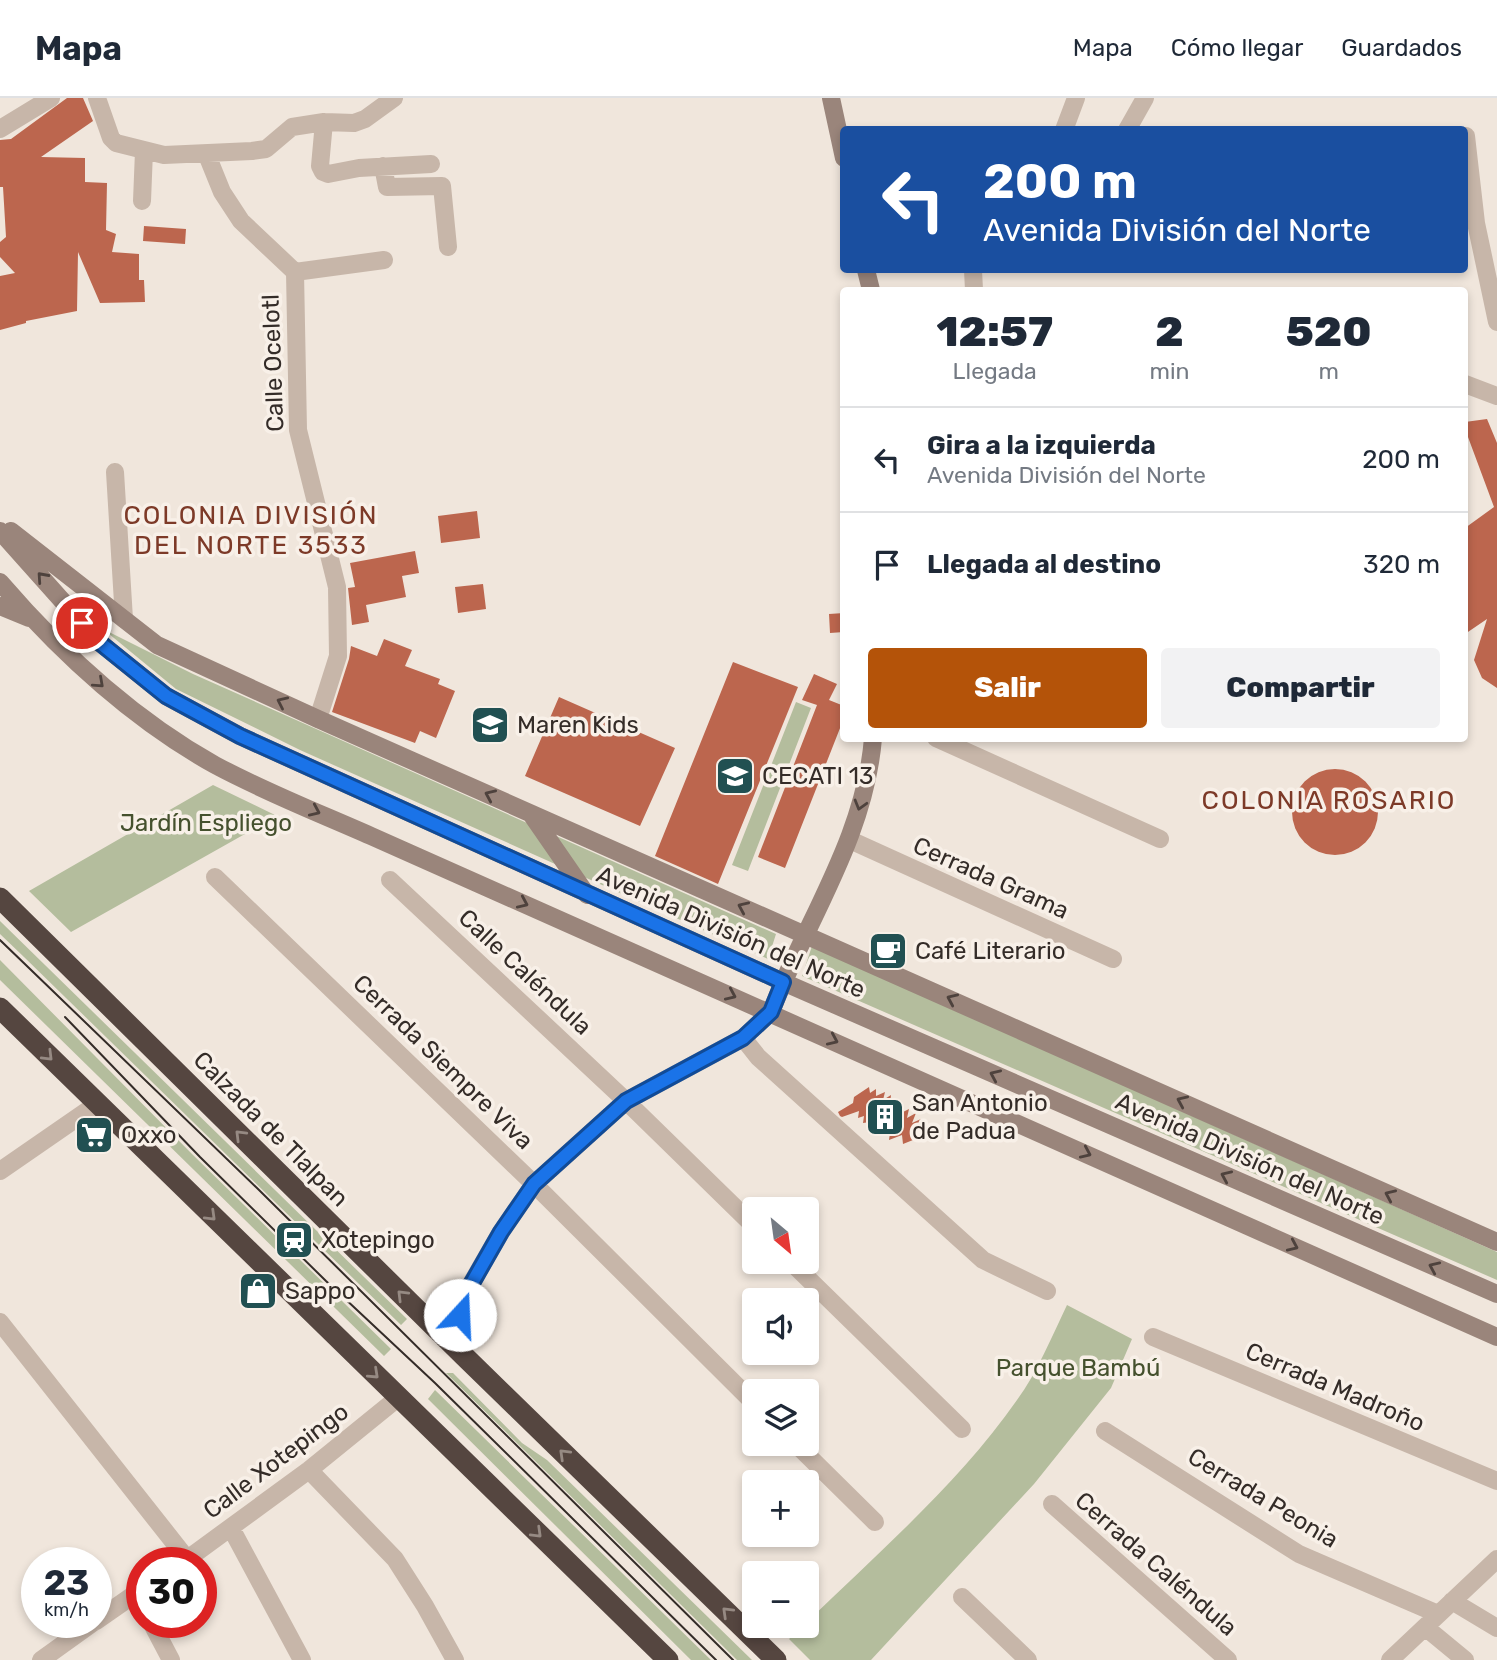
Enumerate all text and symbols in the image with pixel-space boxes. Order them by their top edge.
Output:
text: Mapa [35,29,122,68]
text: Mapa [1073,34,1133,62]
text: Cómo llegar [1171,34,1303,62]
text: Guardados [1341,34,1462,62]
text: 200 m [983,152,1137,210]
icon: left [868,154,959,245]
text: Avenida División del Norte [983,211,1371,249]
street label: Calle Ocelotl [257,294,289,432]
text: 12:57 [936,307,1053,357]
text: 2 [1155,307,1184,357]
text: 520 [1286,307,1372,357]
text: Llegada [953,357,1037,385]
text: min [1149,357,1189,385]
text: m [1318,357,1339,385]
text: Gira a la izquierda [927,430,1156,461]
icon: left [868,441,906,479]
text: 200 m [1362,444,1440,475]
text: Avenida División del Norte [927,461,1206,489]
district label: COLONIA DIVISIÓN DEL NORTE 3533 [123,500,379,561]
icon: arrive [868,546,906,584]
text: Llegada al destino [927,549,1161,580]
text: 320 m [1363,549,1440,580]
one-way arrow [38,573,50,586]
pin [52,593,112,653]
icon: arrive [63,604,101,642]
button: Salir [868,648,1147,728]
button: Compartir [1161,648,1440,728]
one-way arrow [91,675,104,687]
one-way arrow [277,696,289,710]
school or university icon: Maren Kids [469,704,511,746]
place label: Maren Kids [517,711,639,739]
school or university icon: CECATI 13 [714,755,756,797]
place label: CECATI 13 [762,762,874,790]
district label: COLONIA ROSARIO [1202,785,1456,816]
one-way arrow [485,789,497,803]
one-way arrow [854,799,868,811]
one-way arrow [308,803,320,817]
park label: Jardín Espliego [120,809,292,837]
street label: Cerrada Grama [909,831,1073,925]
street label: Avenida División del Norte [592,860,870,1004]
one-way arrow [515,895,528,909]
one-way arrow [738,901,750,915]
street label: Calle Caléndula [453,903,597,1041]
cafe icon: Café Literario [867,930,909,972]
place label: Café Literario [915,937,1065,965]
street label: Cerrada Siempre Viva [347,969,539,1155]
one-way arrow [724,987,736,1001]
one-way arrow [947,993,959,1007]
one-way arrow [826,1032,838,1046]
street label: Calzada de Tlalpan [188,1046,354,1212]
one-way arrow [40,1048,53,1061]
one-way arrow [990,1069,1002,1083]
street label: Avenida División del Norte [1111,1087,1389,1231]
place label: San Antonio de Padua [912,1089,1048,1145]
one-way arrow [1177,1095,1189,1109]
building icon: San Antonio de Padua [864,1096,906,1138]
supermarket icon: Oxxo [73,1114,115,1156]
place label: Oxxo [121,1121,177,1149]
one-way arrow [235,1130,248,1143]
one-way arrow [1078,1145,1091,1159]
one-way arrow [1221,1170,1233,1184]
one-way arrow [1385,1189,1397,1203]
north arrow [742,1197,819,1274]
map controls [742,1197,819,1638]
one-way arrow [203,1207,216,1220]
station icon: Xotepingo [273,1219,315,1261]
place label: Xotepingo [321,1226,435,1254]
one-way arrow [1286,1238,1298,1252]
one-way arrow [1429,1261,1442,1275]
shop icon: Sappo [237,1270,279,1312]
place label: Sappo [285,1277,356,1305]
position arrow [423,1278,497,1352]
button: sound [742,1288,819,1365]
one-way arrow [397,1290,410,1303]
street label: Cerrada Madroño [1241,1337,1429,1437]
park label: Parque Bambú [996,1354,1160,1382]
one-way arrow [366,1366,379,1378]
button: layers [742,1379,819,1456]
street label: Calle Xotepingo [198,1397,354,1525]
street label: Cerrada Peonia [1183,1442,1343,1554]
one-way arrow [559,1449,572,1462]
button: + [742,1470,819,1547]
street label: Cerrada Caléndula [1069,1486,1243,1642]
one-way arrow [529,1524,542,1537]
speed limit sign: 30 [126,1547,217,1638]
button: − [742,1561,819,1638]
text: 23 [44,1562,89,1604]
text: km/h [44,1599,89,1621]
one-way arrow [722,1608,735,1621]

